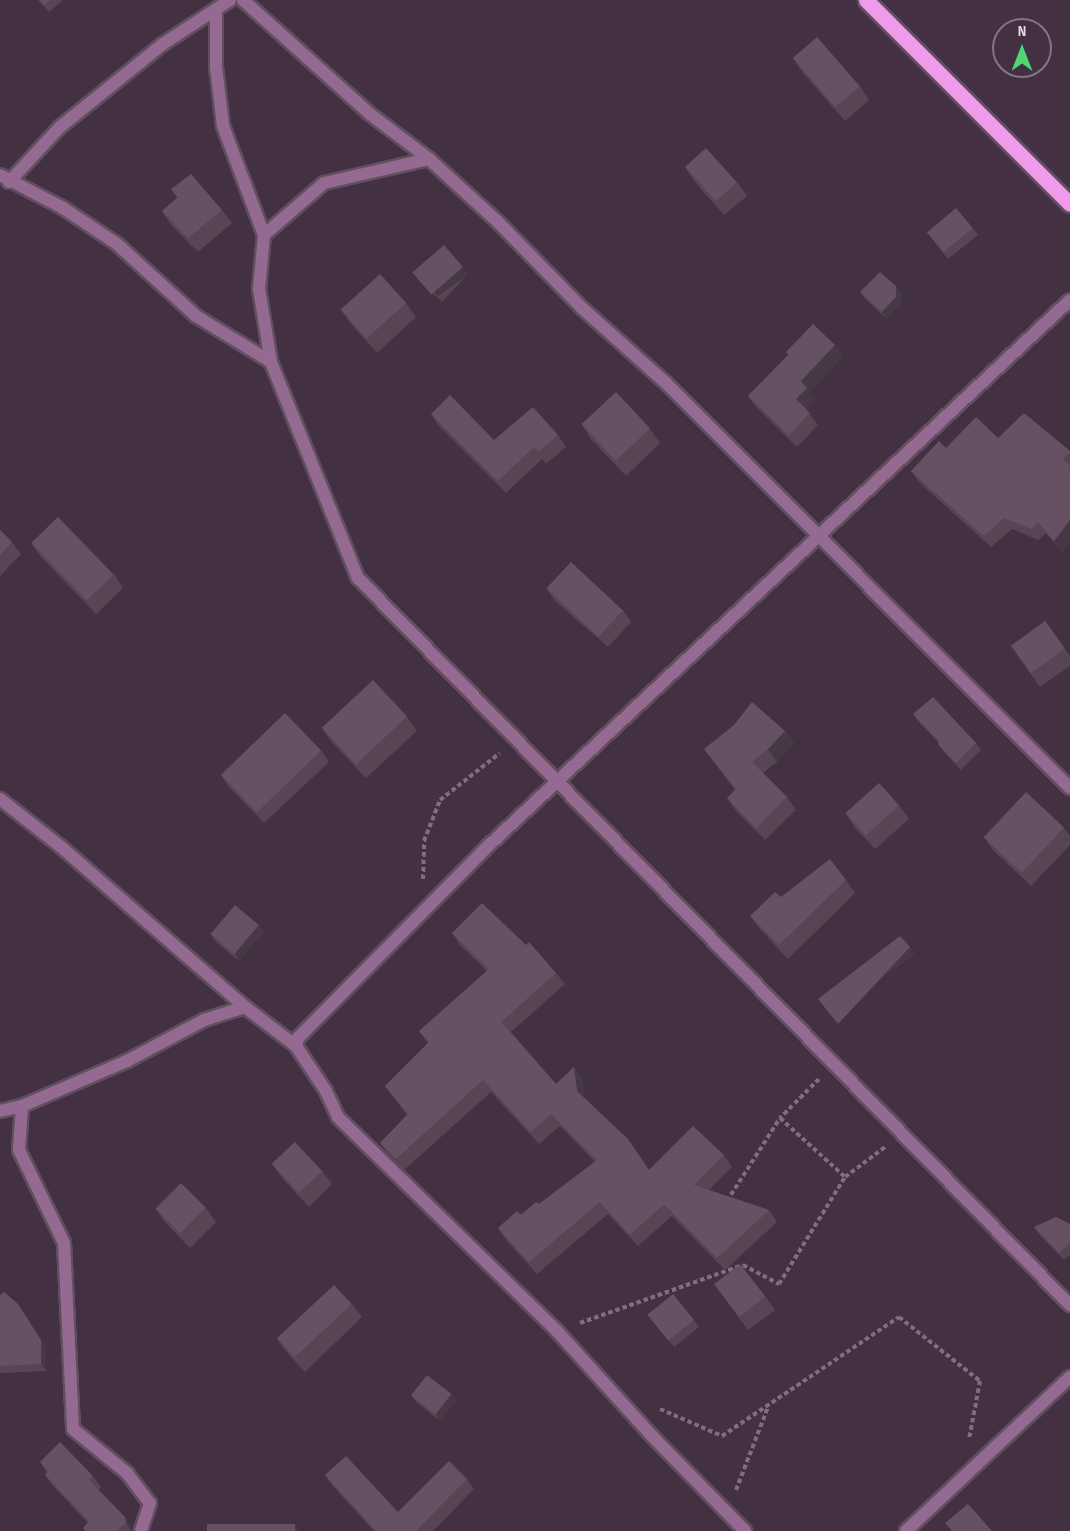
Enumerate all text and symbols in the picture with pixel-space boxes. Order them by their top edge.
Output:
north arrow [992,18,1052,78]
text: N [1018,22,1026,41]

